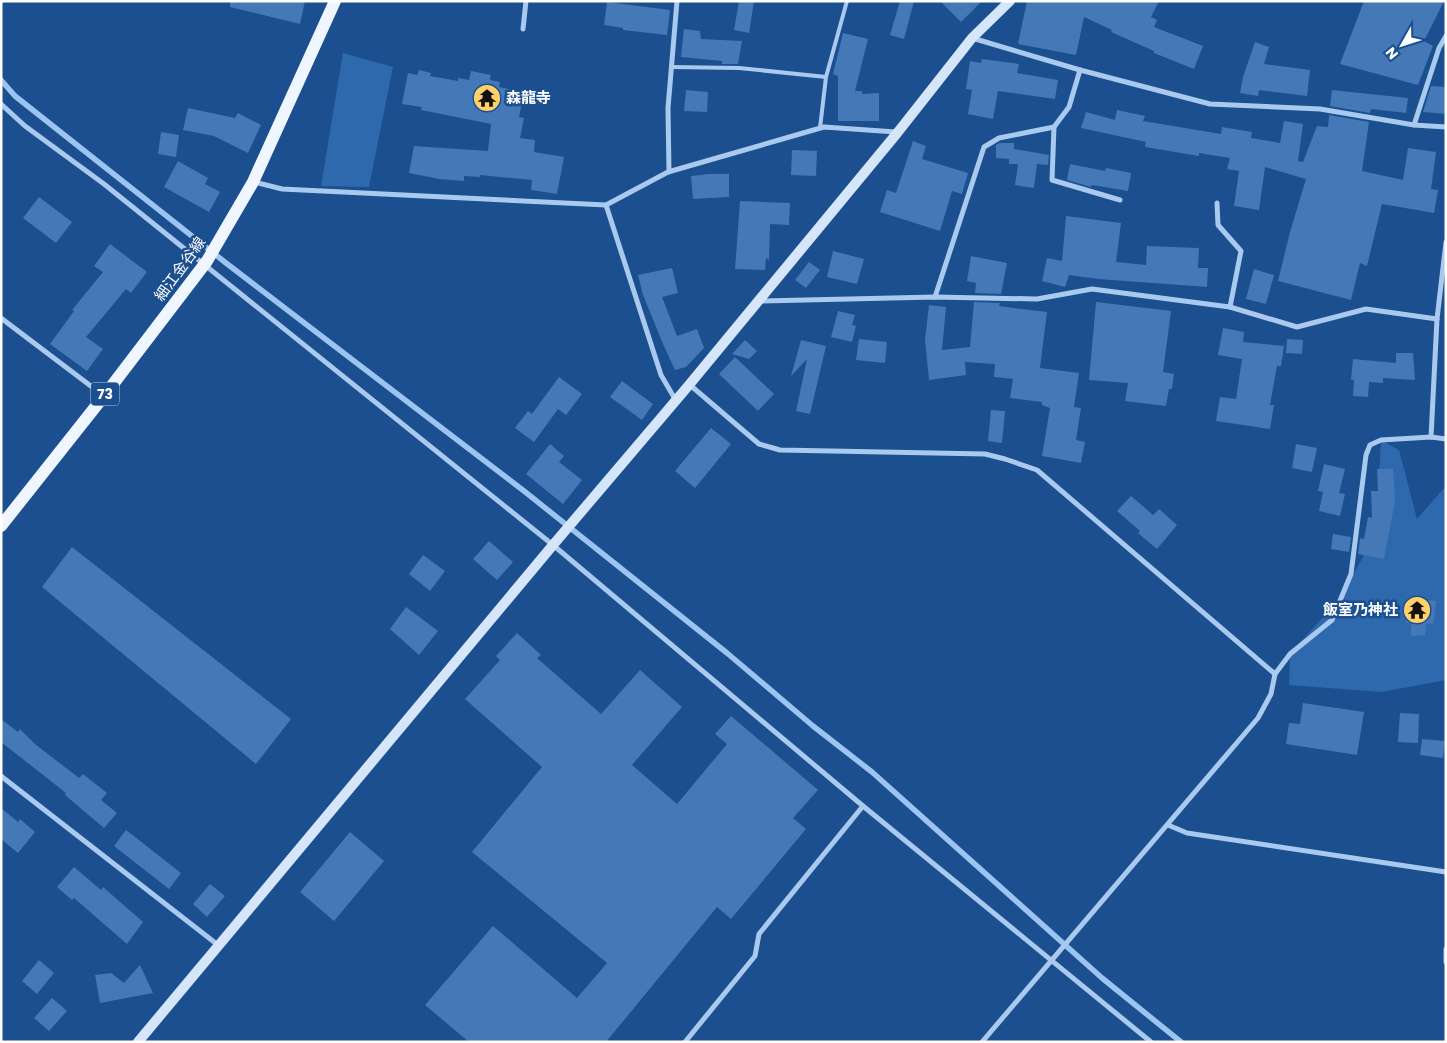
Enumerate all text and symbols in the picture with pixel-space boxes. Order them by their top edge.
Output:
north arrow [1377,20,1427,70]
text: N [1381,43,1403,64]
temple icon: 森龍寺 [472,83,502,113]
place label: 森龍寺 [506,87,551,108]
street label: 細江金谷線 [149,232,210,305]
road number: 73 [91,382,119,406]
temple icon: 飯室乃神社 [1402,595,1432,625]
place label: 飯室乃神社 [1323,599,1398,620]

